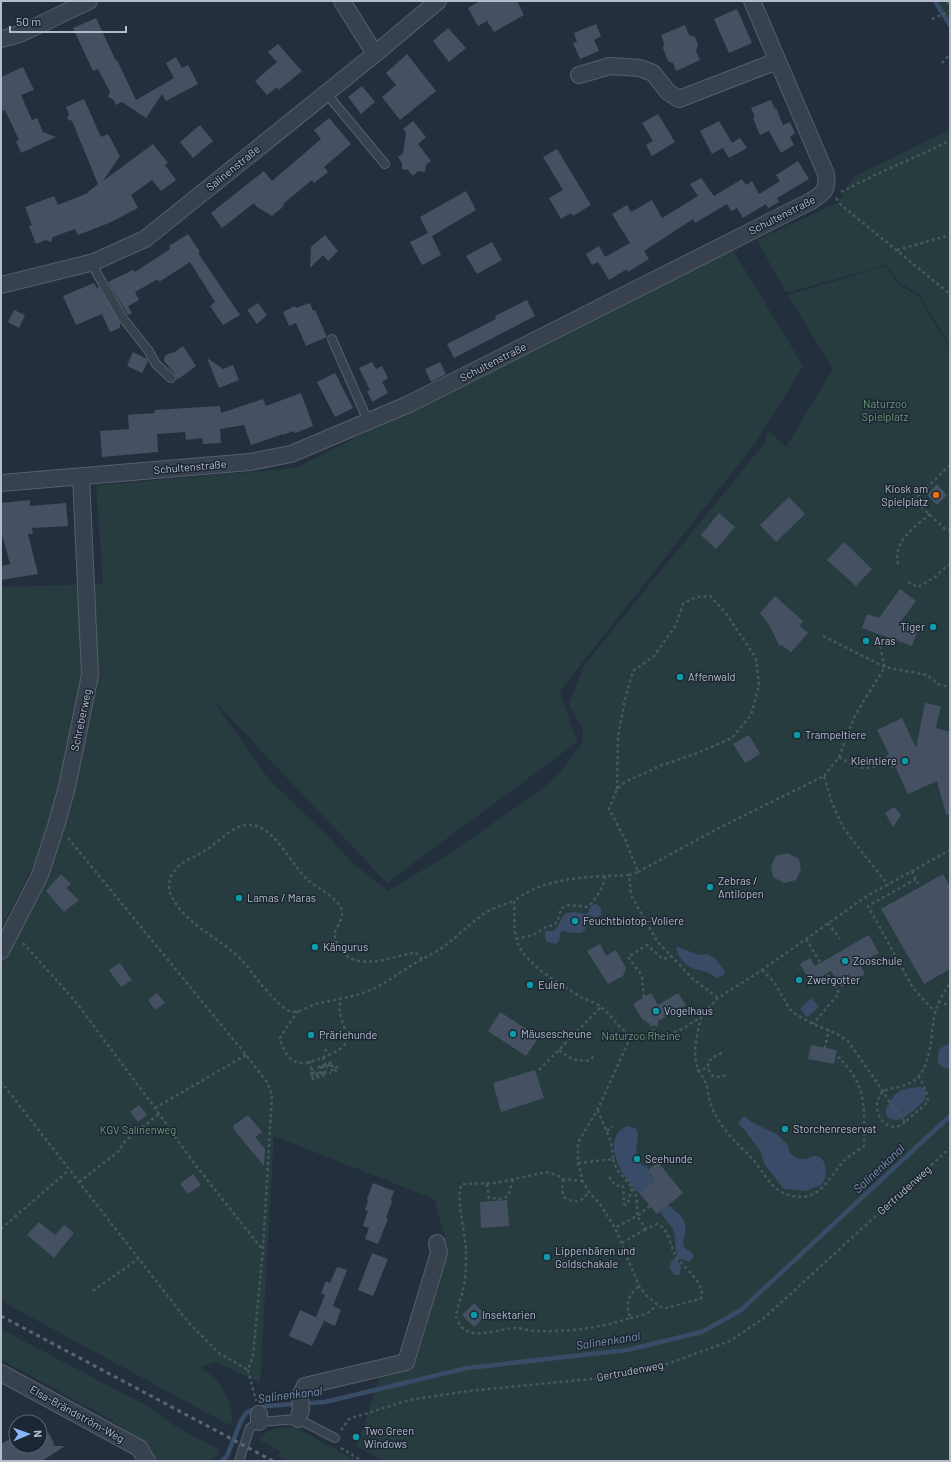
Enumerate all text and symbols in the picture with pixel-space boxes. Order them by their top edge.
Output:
scale bar [10,8,126,34]
text: 50 m [16,14,41,28]
street label: Salinenstraße [203,142,262,193]
street label: Schultenstraße [746,192,817,237]
street label: Schultenstraße [457,339,528,384]
park label: Naturzoo Spielplatz [862,397,908,423]
street label: Schultenstraße [153,457,227,476]
place label: Kiosk am Spielplatz [881,482,928,508]
marker: Kiosk am Spielplatz [931,490,941,500]
place label: Tiger [900,620,925,633]
marker: Tiger [928,622,938,632]
place label: Aras [874,634,896,647]
marker: Aras [861,636,871,646]
place label: Affenwald [688,670,736,683]
marker: Affenwald [675,672,685,682]
street label: Schreberweg [68,687,93,752]
place label: Trampeltiere [805,728,866,741]
marker: Trampeltiere [792,730,802,740]
place label: Kleintiere [851,754,897,767]
marker: Kleintiere [900,756,910,766]
place label: Zebras / Antilopen [718,874,764,900]
marker: Zebras / Antilopen [705,882,715,892]
place label: Lamas / Maras [247,891,316,904]
marker: Lamas / Maras [234,893,244,903]
place label: Feuchtbiotop-Voliere [583,914,684,927]
marker: Feuchtbiotop-Voliere [570,916,580,926]
place label: Kängurus [323,940,368,953]
marker: Kängurus [310,942,320,952]
place label: Zooschule [853,954,902,967]
marker: Zooschule [840,956,850,966]
place label: Zwergotter [807,973,860,986]
marker: Zwergotter [794,975,804,985]
place label: Eulen [538,978,565,991]
marker: Eulen [525,980,535,990]
place label: Vogelhaus [664,1004,713,1017]
marker: Vogelhaus [651,1006,661,1016]
place label: Mäusescheune [521,1027,592,1040]
place label: Präriehunde [319,1028,377,1041]
marker: Mäusescheune [508,1029,518,1039]
park label: Naturzoo Rheine [601,1029,681,1042]
marker: Präriehunde [306,1030,316,1040]
place label: Storchenreservat [793,1122,876,1135]
park label: KGV Salinenweg [100,1123,176,1136]
marker: Storchenreservat [780,1124,790,1134]
water label: Salinenkanal [850,1141,907,1195]
place label: Seehunde [645,1152,693,1165]
marker: Seehunde [632,1154,642,1164]
street label: Gertrudenweg [874,1162,933,1217]
place label: Lippenbären und Goldschakale [555,1244,635,1270]
marker: Lippenbären und Goldschakale [542,1252,552,1262]
place label: Insektarien [482,1308,536,1321]
marker: Insektarien [469,1310,479,1320]
water label: Salinenkanal [575,1328,641,1352]
street label: Gertrudenweg [595,1358,665,1383]
street label: Elsa-Brändström-Weg [28,1382,127,1445]
water label: Salinenkanal [257,1383,323,1405]
north arrow [8,1414,48,1454]
place label: Two Green Windows [364,1424,414,1450]
text: N [32,1430,45,1438]
marker: Two Green Windows [351,1432,361,1442]

